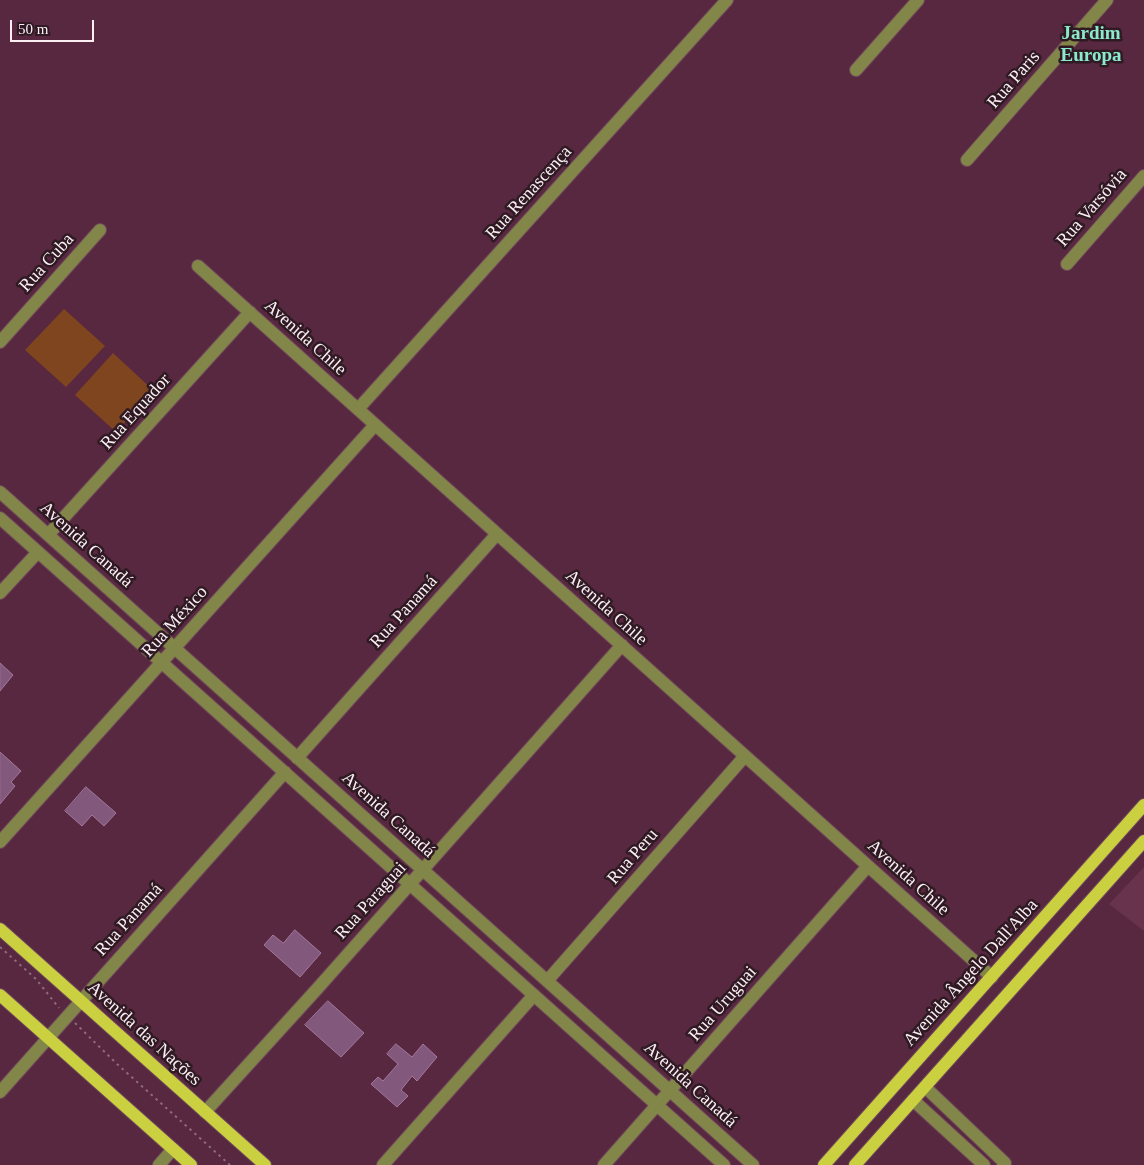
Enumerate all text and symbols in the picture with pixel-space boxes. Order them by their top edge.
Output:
scale bar [12,10,96,42]
text: 50 m [18,21,48,37]
district label: Jardim Europa [1061,23,1121,67]
street label: Rua Paris [983,47,1045,113]
street label: Rua Renascença [481,142,577,244]
street label: Rua Varsóvia [1052,165,1132,251]
street label: Rua Cuba [15,229,79,297]
street label: Avenida Chile [259,295,351,381]
street label: Rua Equador [96,370,176,454]
street label: Avenida Canadá [35,497,137,593]
street label: Avenida Chile [560,565,652,651]
street label: Rua Panamá [366,571,442,653]
street label: Rua México [137,582,213,662]
street label: Avenida Canadá [337,767,439,863]
street label: Rua Peru [603,825,663,889]
street label: Avenida Chile [862,835,954,921]
street label: Rua Paraguai [331,858,411,944]
street label: Rua Panamá [91,879,167,961]
street label: Avenida Ângelo Dall'Alba [899,895,1043,1051]
street label: Rua Uruguai [685,962,761,1046]
street label: Avenida das Nações [83,977,205,1091]
street label: Avenida Canadá [639,1037,741,1133]

